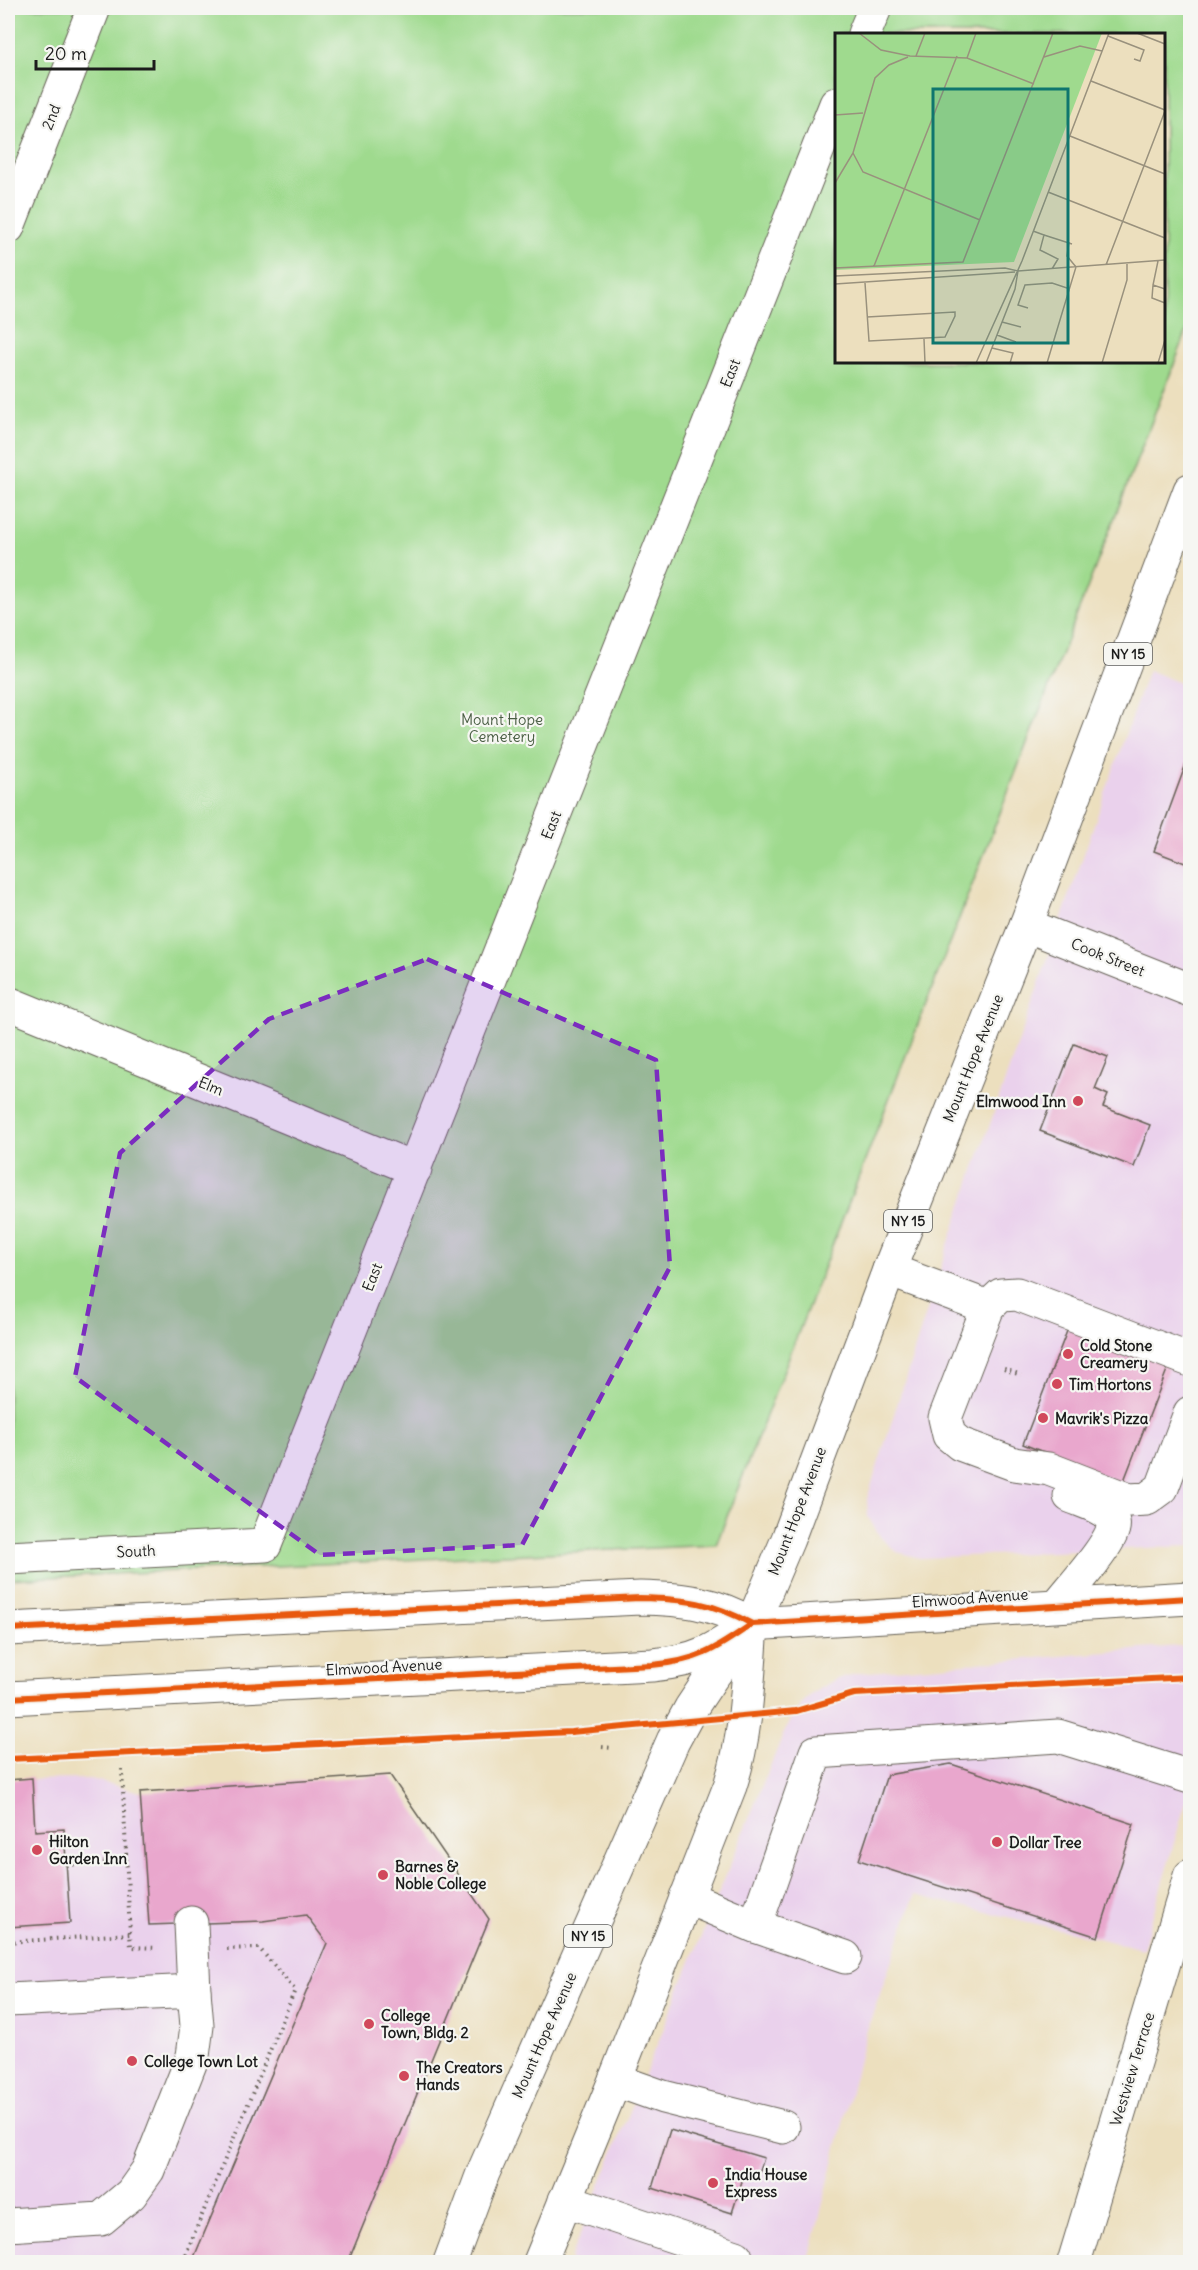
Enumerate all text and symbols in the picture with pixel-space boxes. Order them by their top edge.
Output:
scale bar [36,33,154,71]
inset map [835,33,1165,363]
text: 20 m [45,42,87,65]
street label: 2nd [37,101,65,132]
street label: East [716,356,744,390]
road number: NY 15 [1104,643,1152,665]
park label: Mount Hope Cemetery [461,710,543,746]
street label: East [537,808,565,842]
street label: Cook Street [1068,934,1148,980]
street label: Mount Hope Avenue [939,991,1007,1125]
street label: Elm [196,1072,226,1100]
place label: Elmwood Inn [976,1092,1066,1111]
marker: Elmwood Inn [1071,1094,1085,1108]
road number: NY 15 [884,1210,932,1232]
street label: East [358,1260,386,1294]
place label: Cold Stone Creamery [1080,1336,1152,1373]
marker: Cold Stone Creamery [1061,1347,1075,1361]
place label: Tim Hortons [1069,1375,1151,1394]
marker: Tim Hortons [1050,1377,1064,1391]
place label: Mavrik's Pizza [1055,1409,1149,1428]
marker: Mavrik's Pizza [1036,1411,1050,1425]
street label: Mount Hope Avenue [764,1444,830,1578]
street label: South [116,1540,156,1562]
street label: Elmwood Avenue [911,1584,1029,1612]
street label: Elmwood Avenue [325,1654,443,1680]
place label: Hilton Garden Inn [49,1832,128,1868]
place label: Dollar Tree [1009,1833,1082,1852]
marker: Dollar Tree [990,1835,1004,1849]
marker: Hilton Garden Inn [30,1843,44,1857]
place label: Barnes & Noble College [395,1857,486,1894]
marker: Barnes & Noble College [376,1868,390,1882]
road number: NY 15 [564,1925,612,1947]
street label: Mount Hope Avenue [508,1969,580,2101]
place label: College Town, Bldg. 2 [381,2006,469,2043]
street label: Westview Terrace [1106,2010,1158,2128]
marker: College Town, Bldg. 2 [362,2017,376,2031]
place label: College Town Lot [144,2052,259,2072]
marker: College Town Lot [125,2054,139,2068]
place label: The Creators Hands [416,2058,503,2094]
marker: The Creators Hands [397,2069,411,2083]
place label: India House Express [725,2165,807,2202]
marker: India House Express [706,2176,720,2190]

